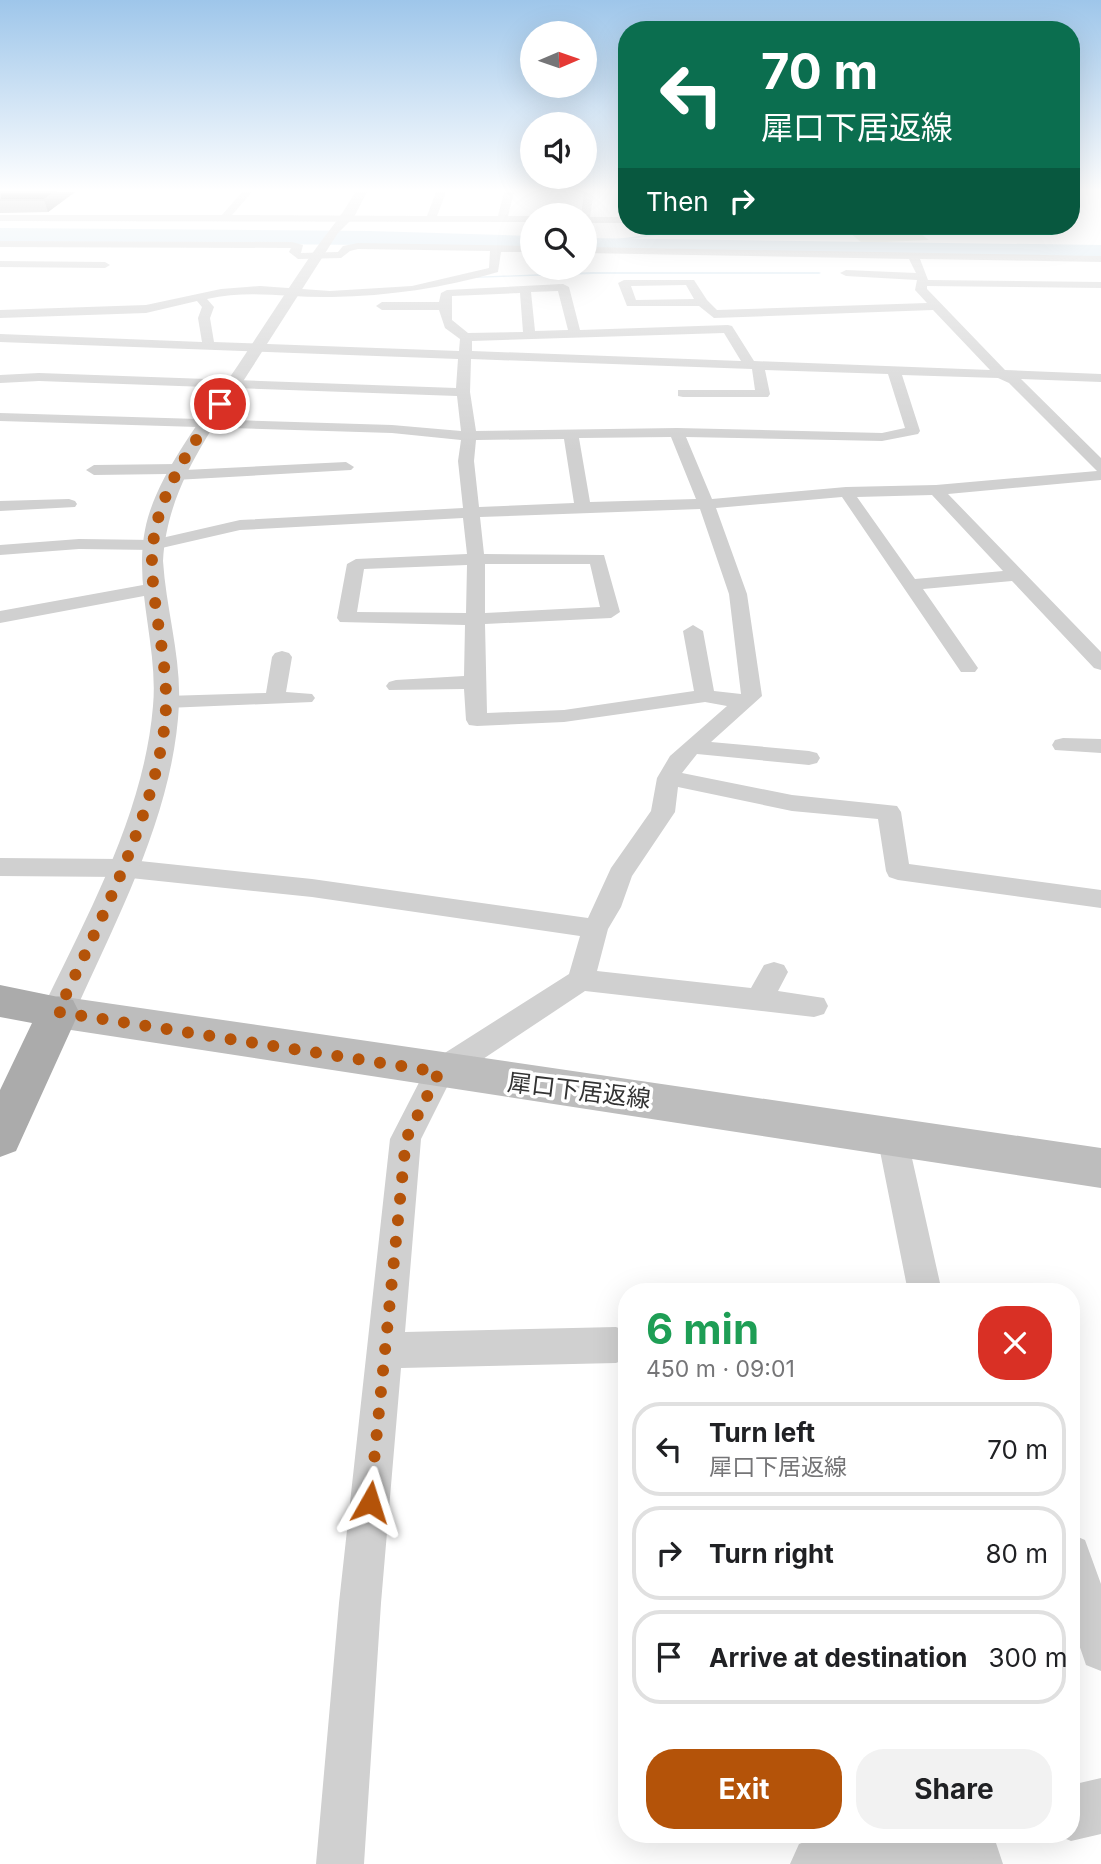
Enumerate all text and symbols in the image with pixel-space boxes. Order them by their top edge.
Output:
north arrow [520,21,597,98]
map controls [520,21,597,280]
text: 70 m [761,42,878,101]
icon: left [646,49,737,140]
text: 犀口下居返線 [761,108,953,147]
button: sound [520,112,597,189]
icon: right [723,182,761,220]
text: Then [646,186,709,217]
button: search [520,203,597,280]
pin [190,374,250,434]
icon: arrive [201,385,239,423]
street label: 犀口下居返線 [506,1067,652,1114]
text: 6 min [646,1303,759,1354]
button: close [978,1306,1052,1380]
text: 450 m · 09:01 [646,1355,795,1383]
text: Turn left [709,1417,815,1448]
icon: left [650,1430,688,1468]
text: 70 m [987,1434,1048,1465]
text: 犀口下居返線 [709,1453,847,1481]
position arrow [333,1465,407,1539]
icon: right [650,1534,688,1572]
text: Turn right [709,1538,834,1569]
text: 80 m [985,1538,1048,1569]
icon: arrive [650,1638,688,1676]
text: Arrive at destination [709,1642,968,1673]
text: 300 m [989,1642,1068,1673]
button: Exit [646,1749,842,1829]
button: Share [856,1749,1052,1829]

